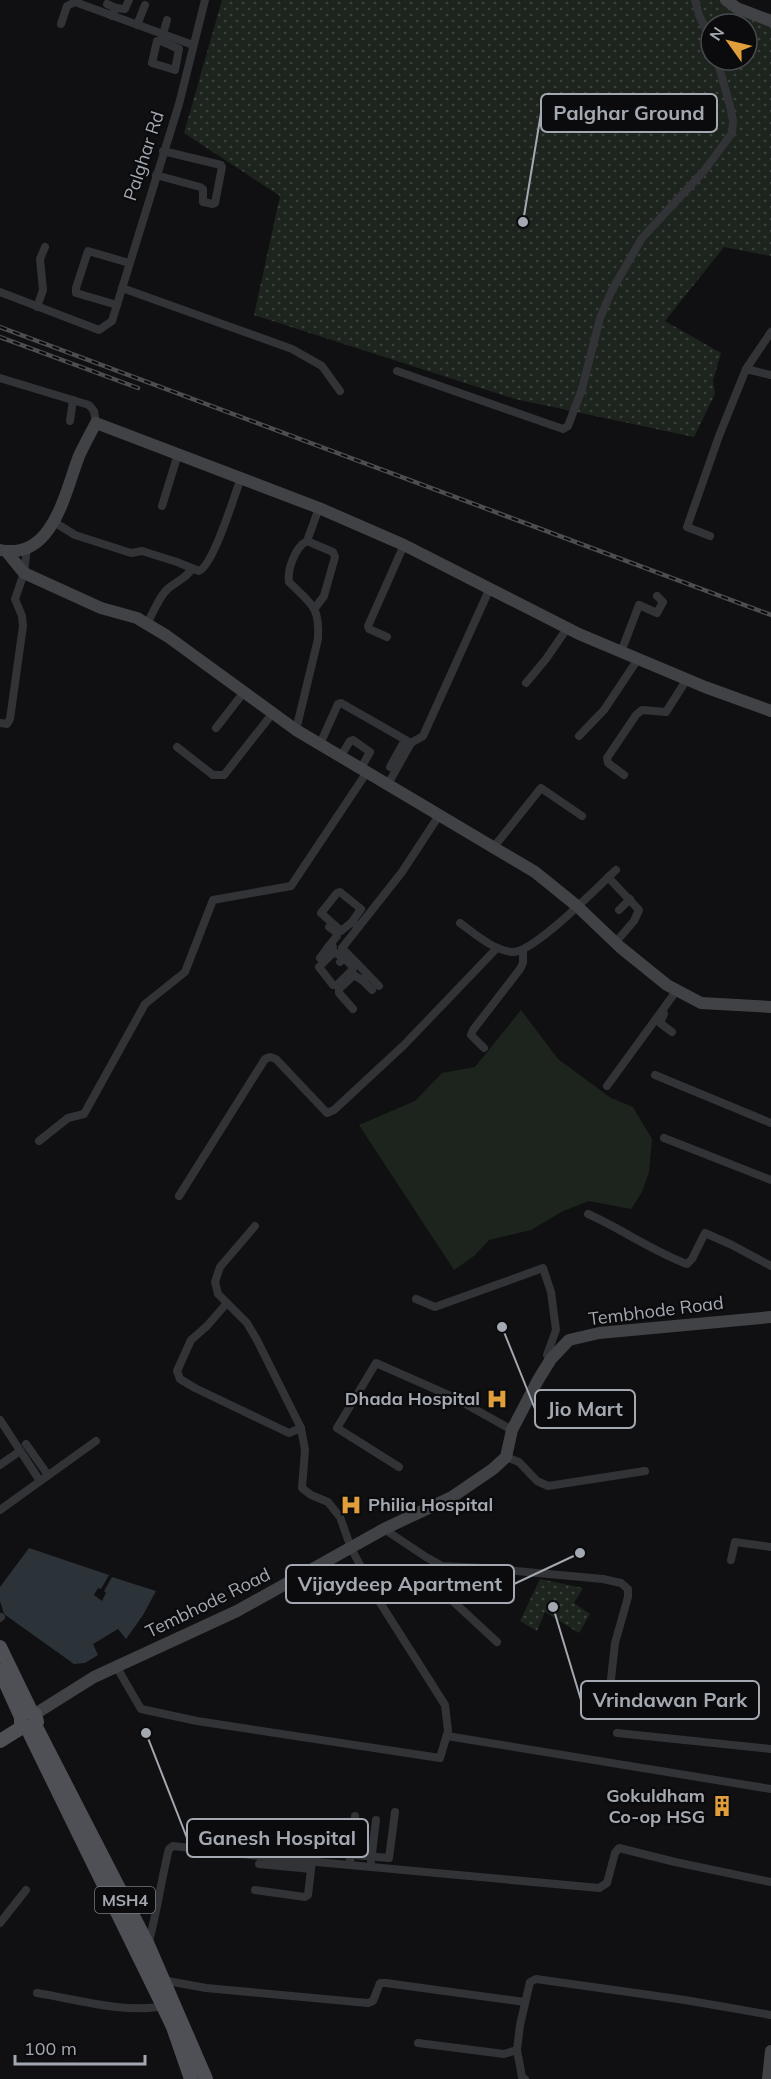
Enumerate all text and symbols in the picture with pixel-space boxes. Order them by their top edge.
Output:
north arrow [699,12,759,72]
text: N [705,23,728,44]
callout: Palghar Ground [541,94,717,132]
text: Palghar Ground [553,100,705,125]
street label: Palghar Rd [118,108,169,204]
street label: Tembhode Road [587,1291,725,1330]
place label: Dhada Hospital [345,1387,480,1410]
hospital icon: Dhada Hospital [485,1387,509,1411]
callout: Jio Mart [535,1390,635,1428]
text: Jio Mart [547,1396,623,1421]
hospital icon: Philia Hospital [339,1493,363,1517]
place label: Philia Hospital [368,1493,493,1516]
street label: Tembhode Road [142,1562,274,1643]
callout: Vijaydeep Apartment [286,1565,514,1603]
text: Vijaydeep Apartment [297,1571,503,1596]
callout: Vrindawan Park [581,1681,759,1719]
text: Vrindawan Park [592,1687,748,1712]
place label: Gokuldham Co-op HSG [606,1784,705,1828]
building icon: Gokuldham Co-op HSG [710,1794,734,1818]
callout: Ganesh Hospital [187,1819,368,1857]
text: Ganesh Hospital [198,1825,356,1850]
road number: MSH4 [95,1887,155,1913]
scale bar [15,2028,146,2066]
text: 100 m [24,2037,77,2060]

